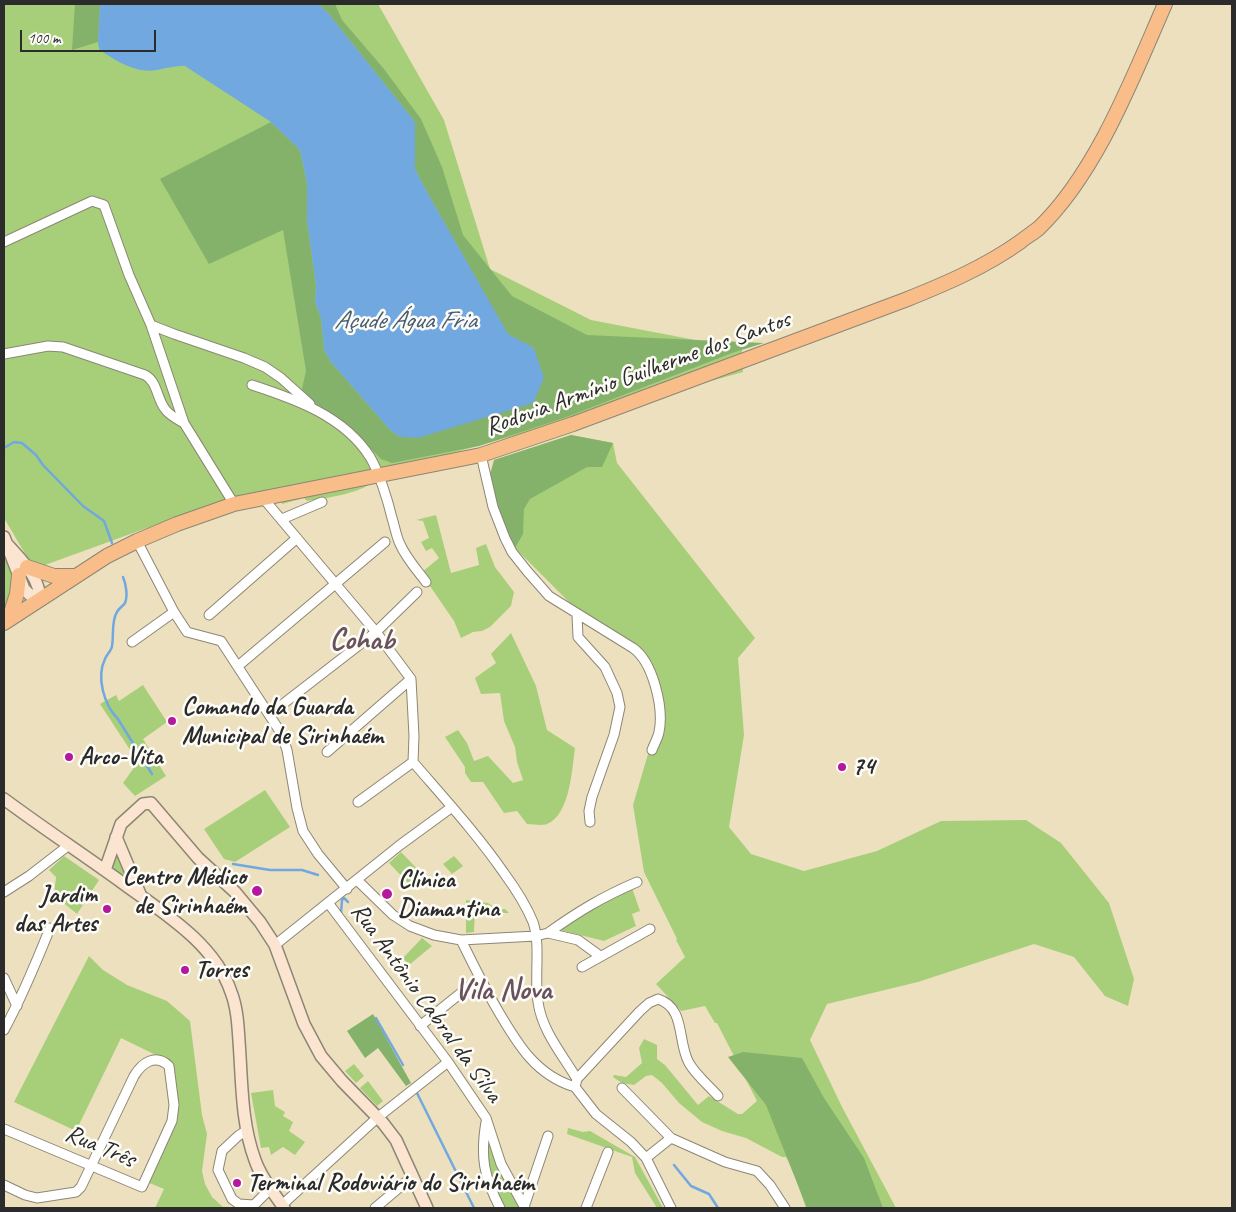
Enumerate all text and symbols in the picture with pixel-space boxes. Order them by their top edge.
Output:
scale bar [22,20,159,52]
text: 100 m [28,29,60,48]
water label: Açude Água Fria [334,305,476,337]
street label: Rodovia Armínio Guilherme dos Santos [481,305,795,443]
district label: Cohab [330,623,394,659]
place label: Comando da Guarda Municipal de Sirinhaém [182,692,383,751]
marker: Comando da Guarda Municipal de Sirinhaém [166,715,178,727]
place label: Arco-Vita [79,742,162,772]
marker: Arco-Vita [63,751,75,763]
place label: 74 [852,752,874,782]
marker: 74 [836,761,848,773]
place label: Centro Médico de Sirinhaém [123,862,246,921]
place label: Clínica Diamantina [398,865,499,924]
place label: Jardim das Artes [14,880,97,939]
marker: Centro Médico de Sirinhaém [250,884,264,898]
marker: Clínica Diamantina [380,887,394,901]
street label: Rua Antônio Cabral da Silva [344,898,508,1108]
marker: Jardim das Artes [101,903,113,915]
place label: Torres [195,955,248,985]
marker: Torres [179,964,191,976]
district label: Vila Nova [454,973,552,1009]
street label: Rua Três [60,1119,140,1175]
place label: Terminal Rodoviário do Sirinhaém [247,1168,534,1198]
marker: Terminal Rodoviário do Sirinhaém [231,1177,243,1189]

